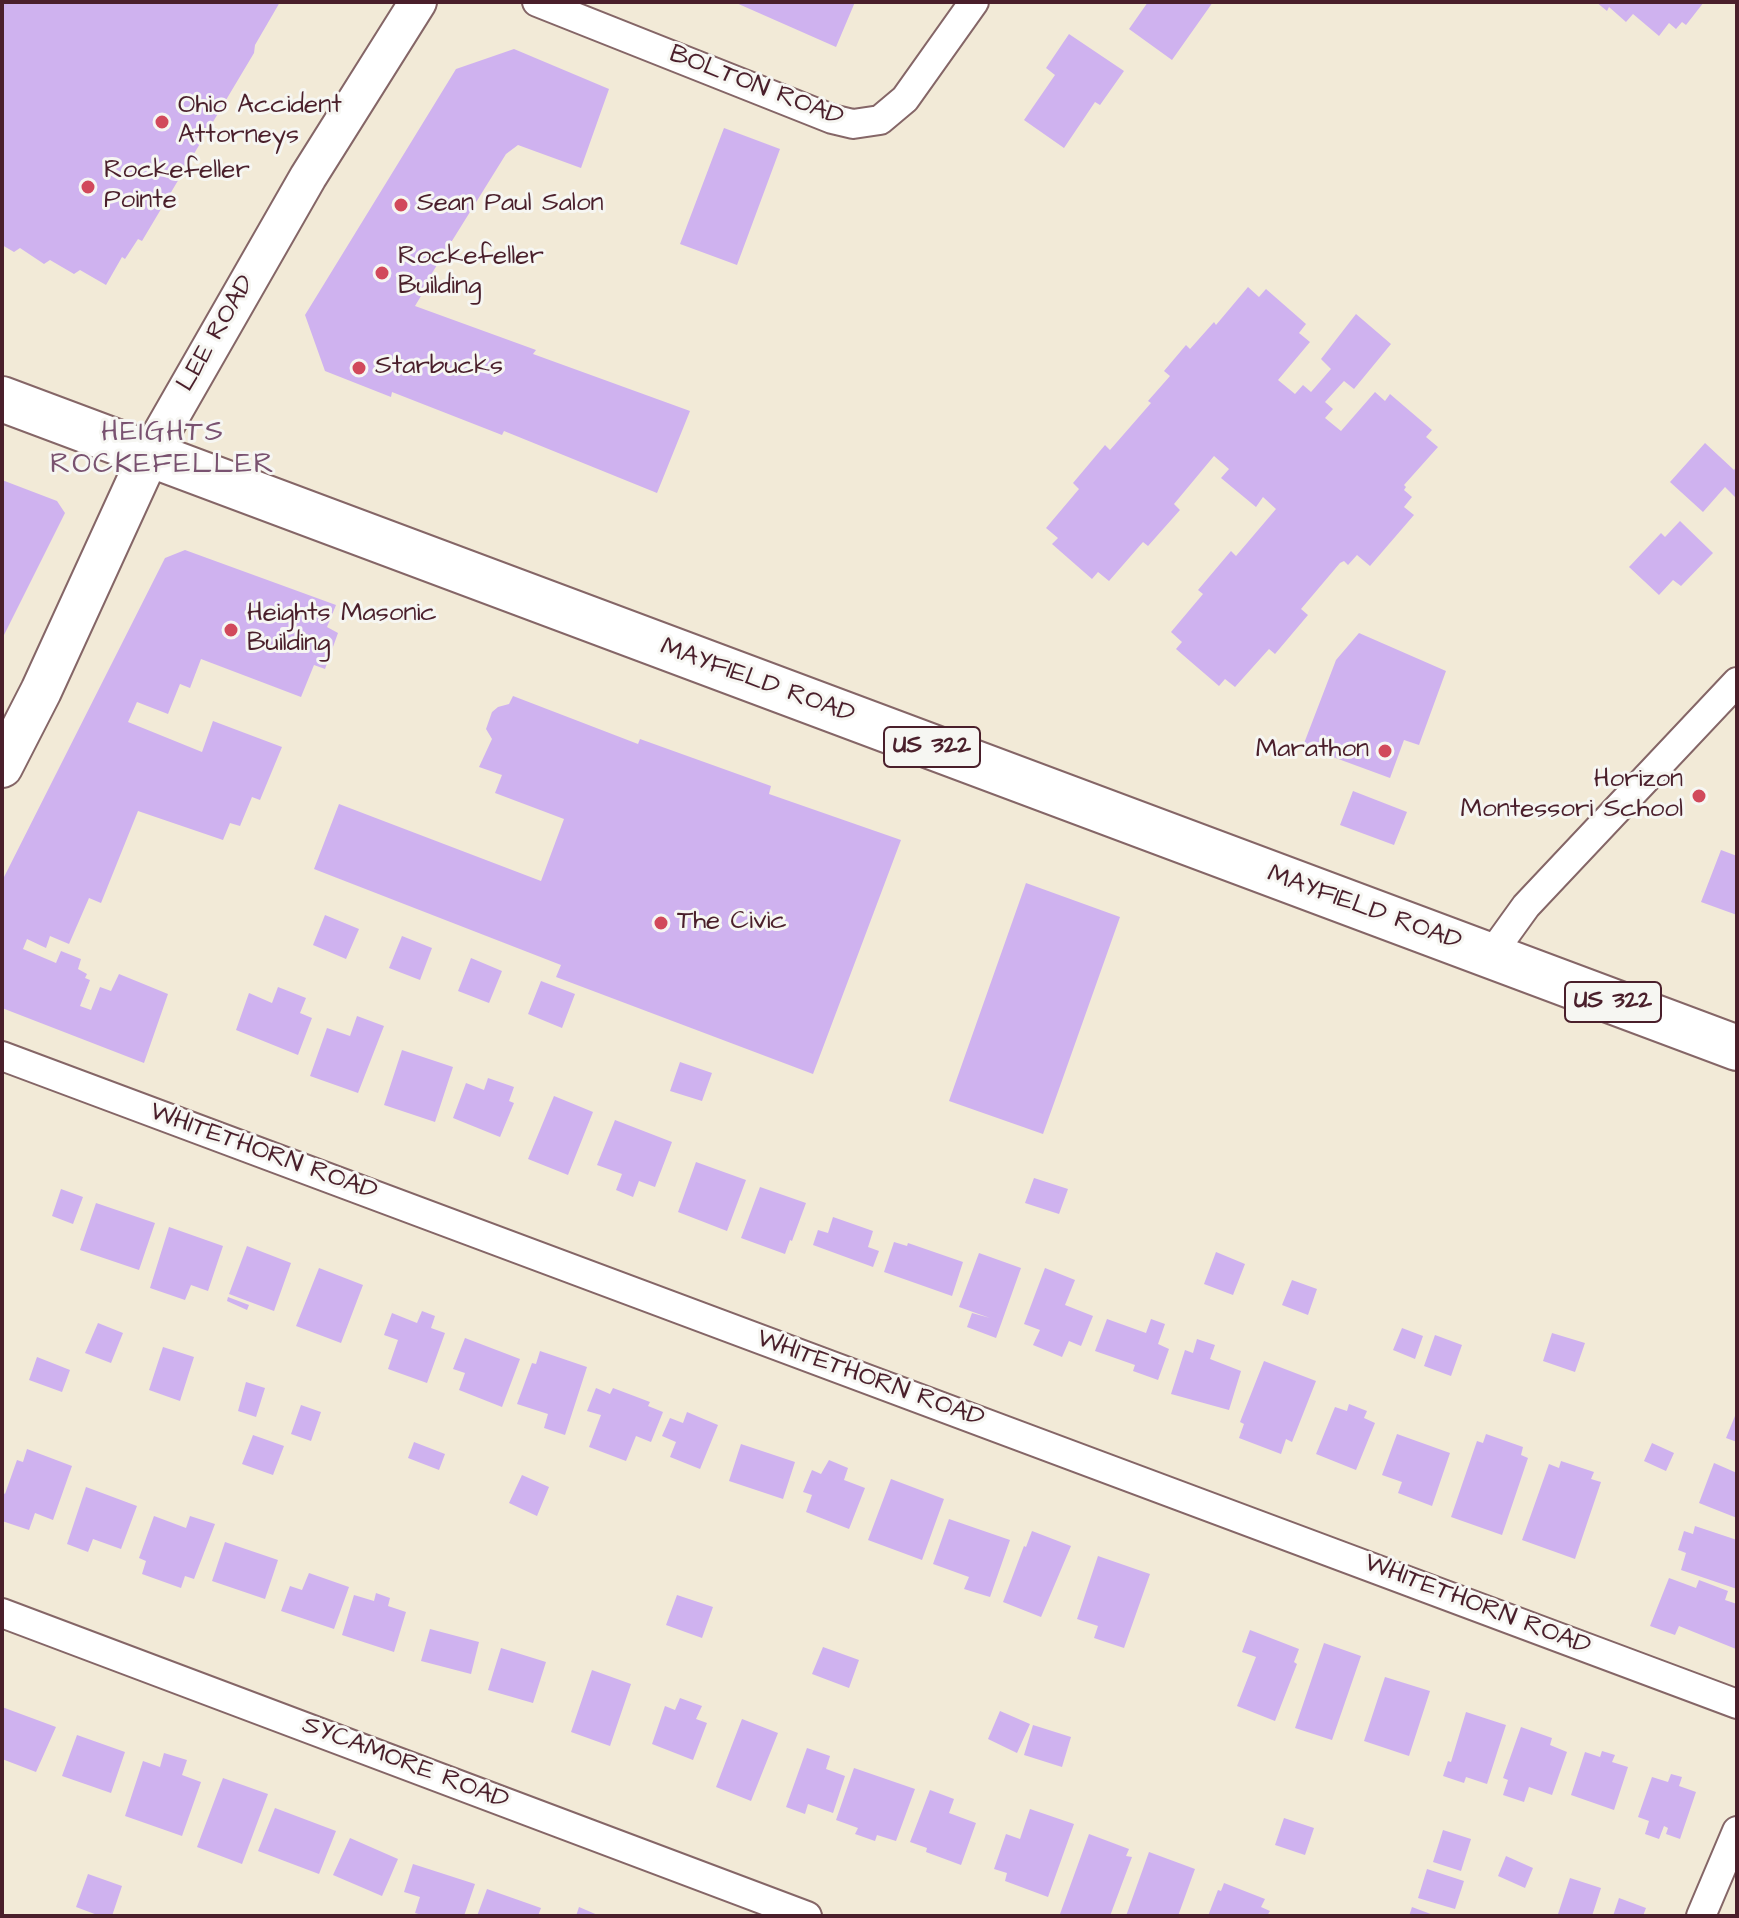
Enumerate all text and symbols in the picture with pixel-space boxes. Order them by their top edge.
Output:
street label: BOLTON ROAD [665,40,847,134]
place label: Ohio Accident Attorneys [178,91,342,152]
marker: Ohio Accident Attorneys [153,113,171,131]
place label: Rockefeller Pointe [104,156,250,218]
marker: Rockefeller Pointe [79,178,97,196]
place label: Sean Paul Salon [417,189,604,221]
marker: Sean Paul Salon [392,196,410,214]
place label: Rockefeller Building [398,242,544,304]
marker: Rockefeller Building [373,264,391,282]
street label: LEE ROAD [171,270,263,398]
place label: Starbucks [375,352,503,384]
marker: Starbucks [350,359,368,377]
district label: HEIGHTS ROCKEFELLER [50,417,276,483]
place label: Heights Masonic Building [247,599,437,660]
marker: Heights Masonic Building [222,621,240,639]
street label: MAYFIELD ROAD [656,632,858,732]
road number: US 322 [884,727,980,767]
place label: Marathon [1256,735,1369,767]
marker: Marathon [1376,742,1394,760]
place label: Horizon Montessori School [1461,765,1683,826]
marker: Horizon Montessori School [1690,787,1708,805]
street label: MAYFIELD ROAD [1263,859,1465,959]
place label: The Civic [677,907,787,939]
marker: The Civic [652,914,670,932]
road number: US 322 [1565,982,1661,1022]
street label: WHITETHORN ROAD [145,1097,381,1209]
street label: WHITETHORN ROAD [752,1324,988,1436]
street label: WHITETHORN ROAD [1359,1548,1595,1664]
street label: SYCAMORE ROAD [297,1710,513,1818]

